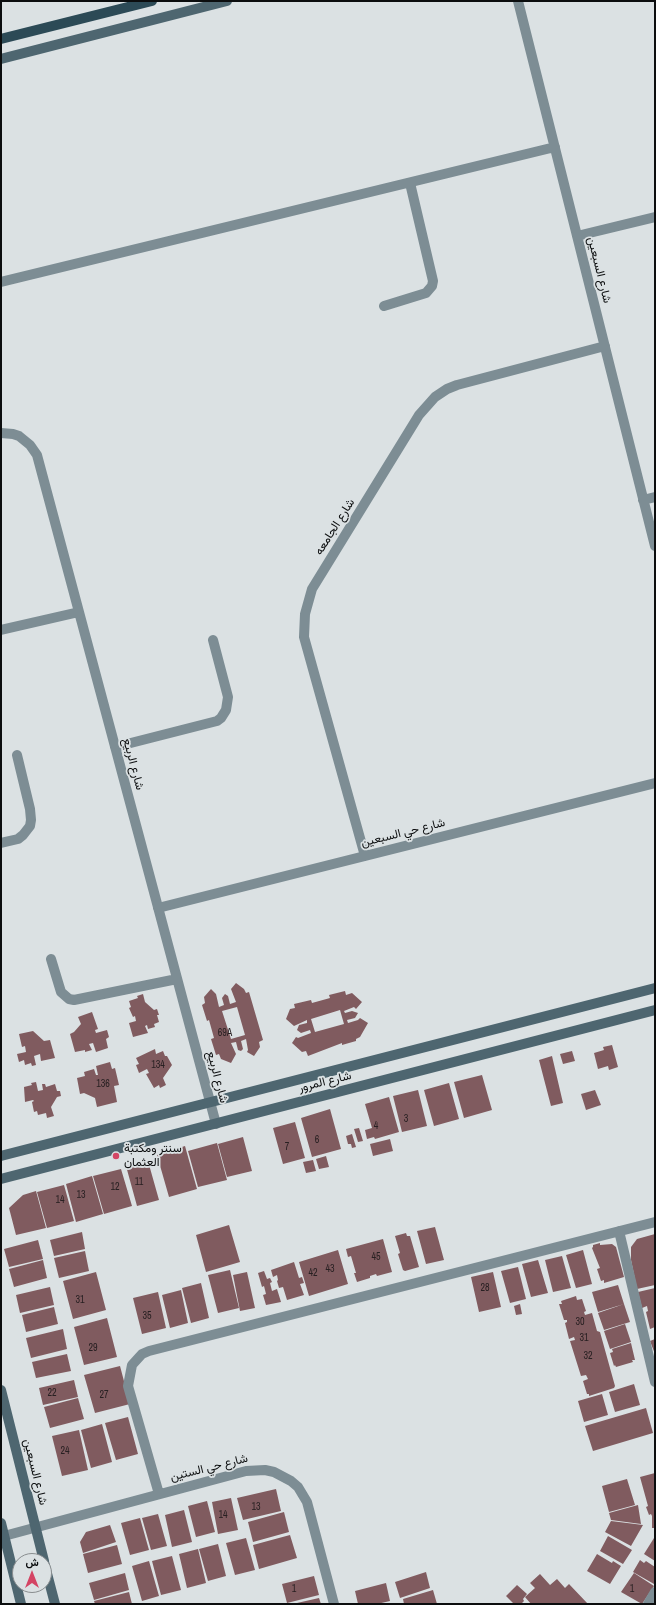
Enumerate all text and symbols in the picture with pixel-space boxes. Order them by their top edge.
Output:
street label: شارع السبعين [584,235,614,305]
street label: شارع الجامعه [312,496,358,558]
street label: شارع الربيع [119,736,147,792]
street label: شارع حي السبعين [359,816,447,850]
house number: 69A [218,1027,232,1039]
street label: شارع الربيع [203,1049,231,1105]
house number: 134 [151,1059,165,1071]
street label: شارع المرور [297,1068,353,1096]
house number: 136 [96,1078,110,1090]
house number: 3 [404,1113,408,1125]
house number: 4 [374,1120,378,1132]
house number: 6 [315,1134,319,1146]
house number: 7 [285,1141,289,1153]
place label: سنتر ومكتبة العثمان [124,1142,182,1170]
marker: سنتر ومكتبة العثمان [111,1151,121,1161]
house number: 11 [135,1176,143,1188]
house number: 12 [110,1181,120,1193]
house number: 13 [76,1189,86,1201]
house number: 14 [55,1194,65,1206]
house number: 45 [371,1251,381,1263]
house number: 43 [325,1263,335,1275]
house number: 42 [308,1267,318,1279]
house number: 28 [480,1282,490,1294]
house number: 31 [75,1294,85,1306]
house number: 35 [142,1310,152,1322]
house number: 30 [575,1316,585,1328]
house number: 31 [579,1332,589,1344]
house number: 29 [88,1342,98,1354]
house number: 32 [583,1350,593,1362]
house number: 22 [47,1387,57,1399]
house number: 27 [99,1389,109,1401]
street label: شارع السبعين [20,1437,50,1507]
house number: 24 [60,1445,70,1457]
street label: شارع حي الستين [169,1451,249,1485]
house number: 13 [251,1501,261,1513]
house number: 14 [218,1509,228,1521]
north arrow [12,1553,52,1593]
text: ش [25,1555,39,1569]
house number: 1 [292,1583,296,1595]
house number: 1 [630,1583,634,1595]

